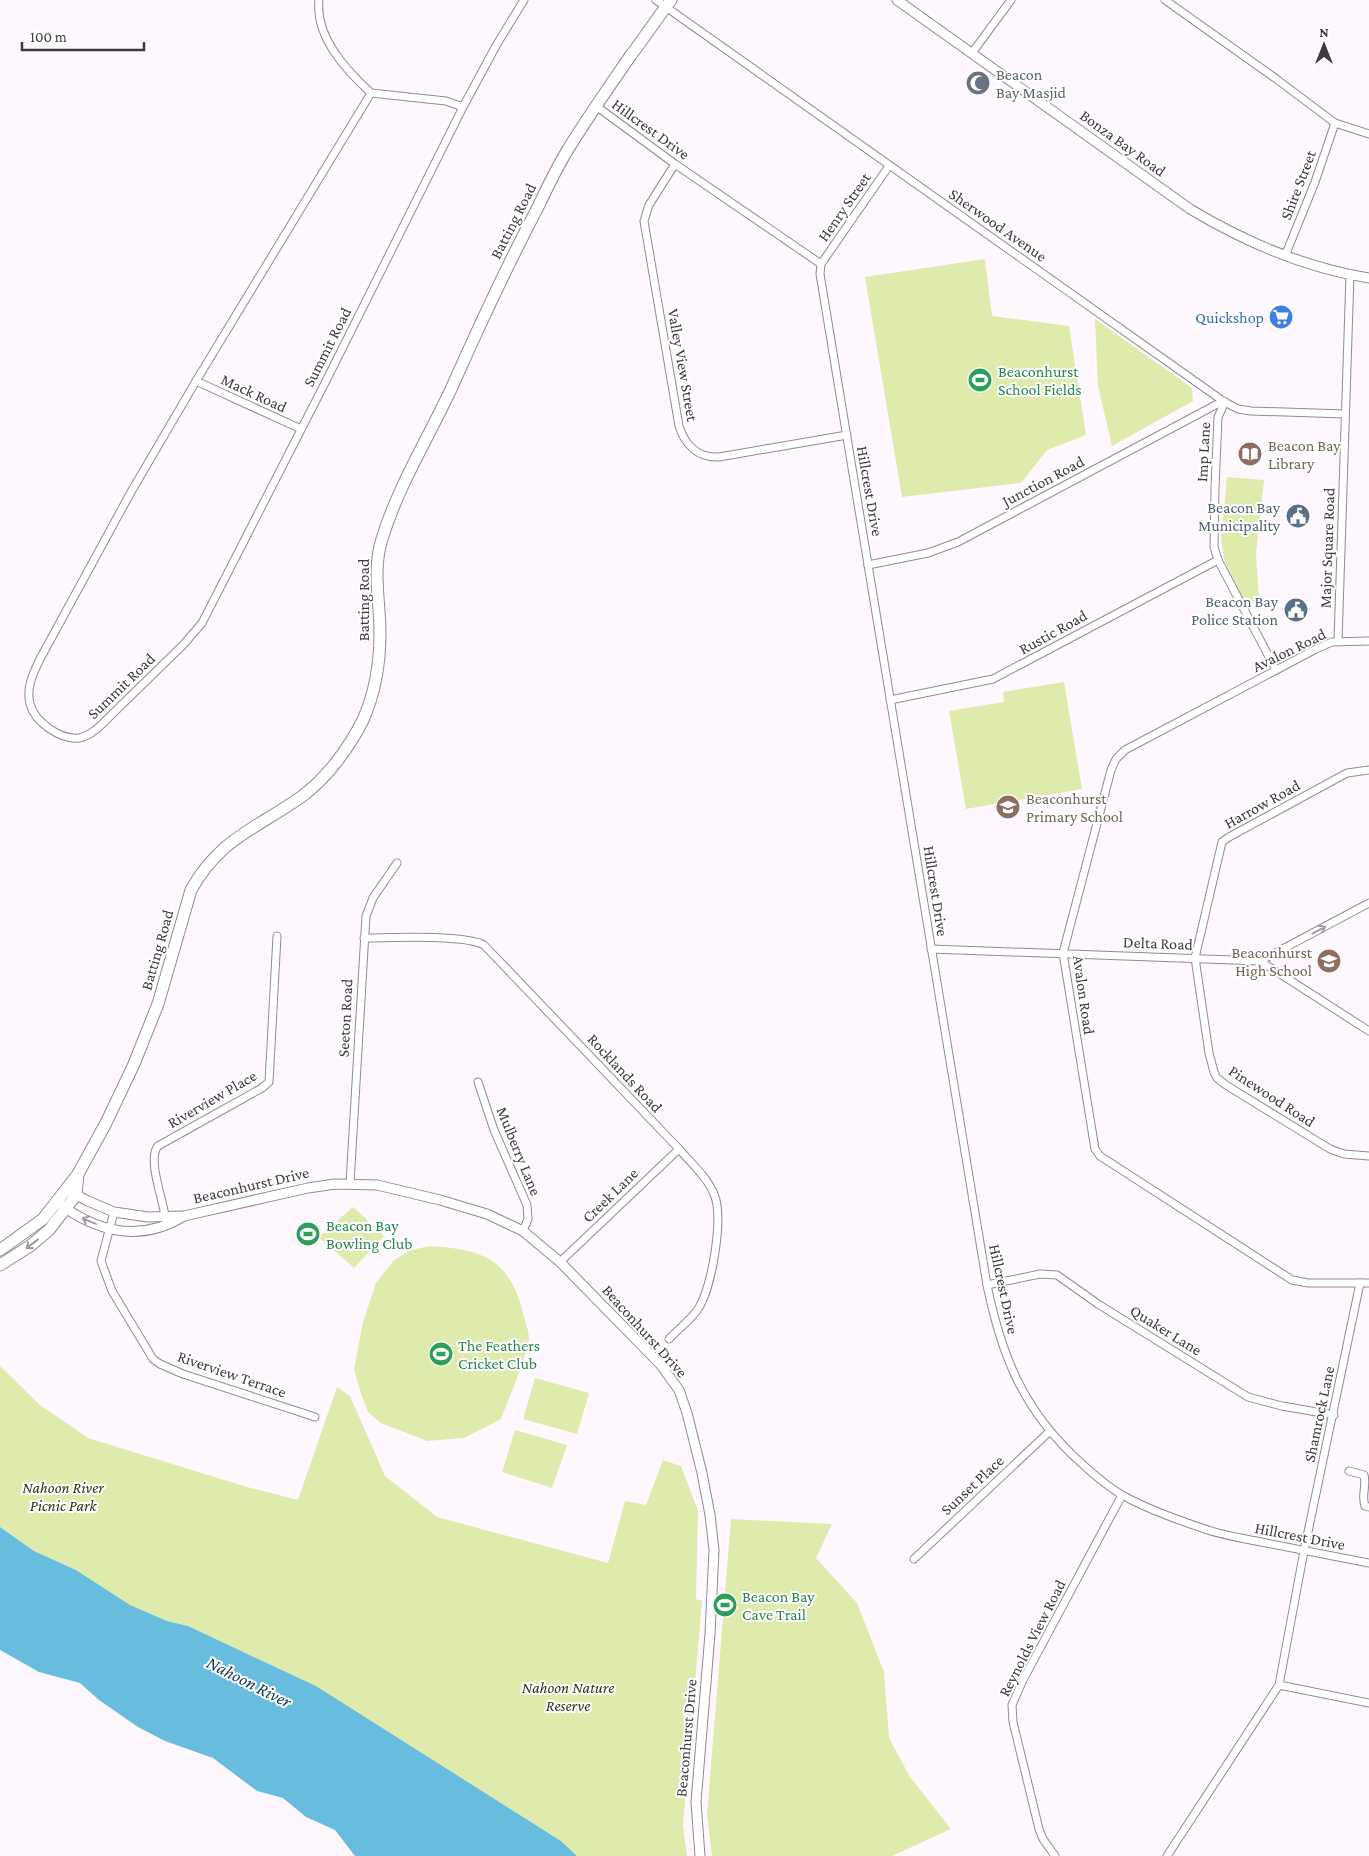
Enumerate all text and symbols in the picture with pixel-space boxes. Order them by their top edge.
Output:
scale bar [22,20,145,52]
north arrow [1299,20,1349,70]
text: N [1319,24,1329,40]
text: 100 m [30,29,67,45]
place label: Beacon Bay Masjid [996,66,1067,102]
mosque icon: Beacon Bay Masjid [965,70,991,96]
street label: Hillcrest Drive [609,95,693,163]
street label: Bonza Bay Road [1076,106,1169,181]
street label: Shire Street [1277,147,1319,222]
street label: Henry Street [814,169,875,245]
street label: Batting Road [487,180,541,262]
street label: Sherwood Avenue [946,185,1050,265]
street label: Summit Road [300,304,354,389]
supermarket icon: Quickshop [1268,304,1294,330]
street label: Valley View Street [664,307,701,423]
place label: Quickshop [1195,309,1264,327]
place label: Beaconhurst School Fields [998,363,1082,398]
sports icon: Beaconhurst School Fields [967,367,993,393]
street label: Mack Road [219,370,290,416]
street label: Imp Lane [1193,422,1214,483]
place label: Beacon Bay Library [1268,437,1341,473]
library icon: Beacon Bay Library [1237,441,1263,467]
street label: Hillcrest Drive [854,444,886,538]
street label: Junction Road [998,452,1088,511]
street label: Major Square Road [1316,487,1339,609]
place label: Beacon Bay Municipality [1198,499,1281,535]
public building icon: Beacon Bay Municipality [1285,503,1311,529]
street label: Batting Road [355,558,373,641]
place label: Beacon Bay Police Station [1191,593,1279,628]
public building icon: Beacon Bay Police Station [1283,597,1309,623]
street label: Rustic Road [1016,606,1090,658]
street label: Avalon Road [1250,625,1329,675]
street label: Summit Road [84,649,158,722]
street label: Harrow Road [1221,776,1303,832]
place label: Beaconhurst Primary School [1026,790,1123,826]
school or university icon: Beaconhurst Primary School [995,794,1021,820]
street label: Hillcrest Drive [920,844,952,938]
street label: Batting Road [137,907,178,992]
one-way arrow [1311,925,1326,935]
street label: Delta Road [1123,933,1194,953]
place label: Beaconhurst High School [1231,944,1313,980]
school or university icon: Beaconhurst High School [1316,948,1342,974]
street label: Avalon Road [1070,954,1098,1036]
street label: Seeton Road [334,978,356,1058]
street label: Rocklands Road [584,1030,666,1116]
street label: Pinewood Road [1226,1062,1319,1130]
street label: Riverview Place [165,1067,259,1131]
street label: Mulberry Lane [493,1104,544,1198]
street label: Beaconhurst Drive [191,1163,311,1207]
street label: Creek Lane [579,1164,641,1226]
one-way arrow [82,1215,97,1225]
place label: Beacon Bay Bowling Club [326,1217,412,1253]
sports icon: Beacon Bay Bowling Club [295,1221,321,1247]
one-way arrow [25,1239,39,1249]
street label: Hillcrest Drive [986,1242,1022,1336]
street label: Beaconhurst Drive [599,1281,691,1381]
street label: Quaker Lane [1127,1301,1205,1359]
place label: The Feathers Cricket Club [458,1337,540,1372]
sports icon: The Feathers Cricket Club [428,1341,454,1367]
street label: Riverview Terrace [176,1347,288,1401]
street label: Shamrock Lane [1301,1364,1337,1464]
street label: Sunset Place [937,1452,1007,1518]
park label: Nahoon River Picnic Park [22,1479,104,1514]
street label: Hillcrest Drive [1253,1519,1347,1553]
street label: Reynolds View Road [995,1576,1070,1700]
place label: Beacon Bay Cave Trail [742,1588,815,1623]
sports icon: Beacon Bay Cave Trail [712,1592,738,1618]
water label: Nahoon River [203,1652,295,1712]
street label: Beaconhurst Drive [672,1678,700,1798]
park label: Nahoon Nature Reserve [522,1679,614,1714]

